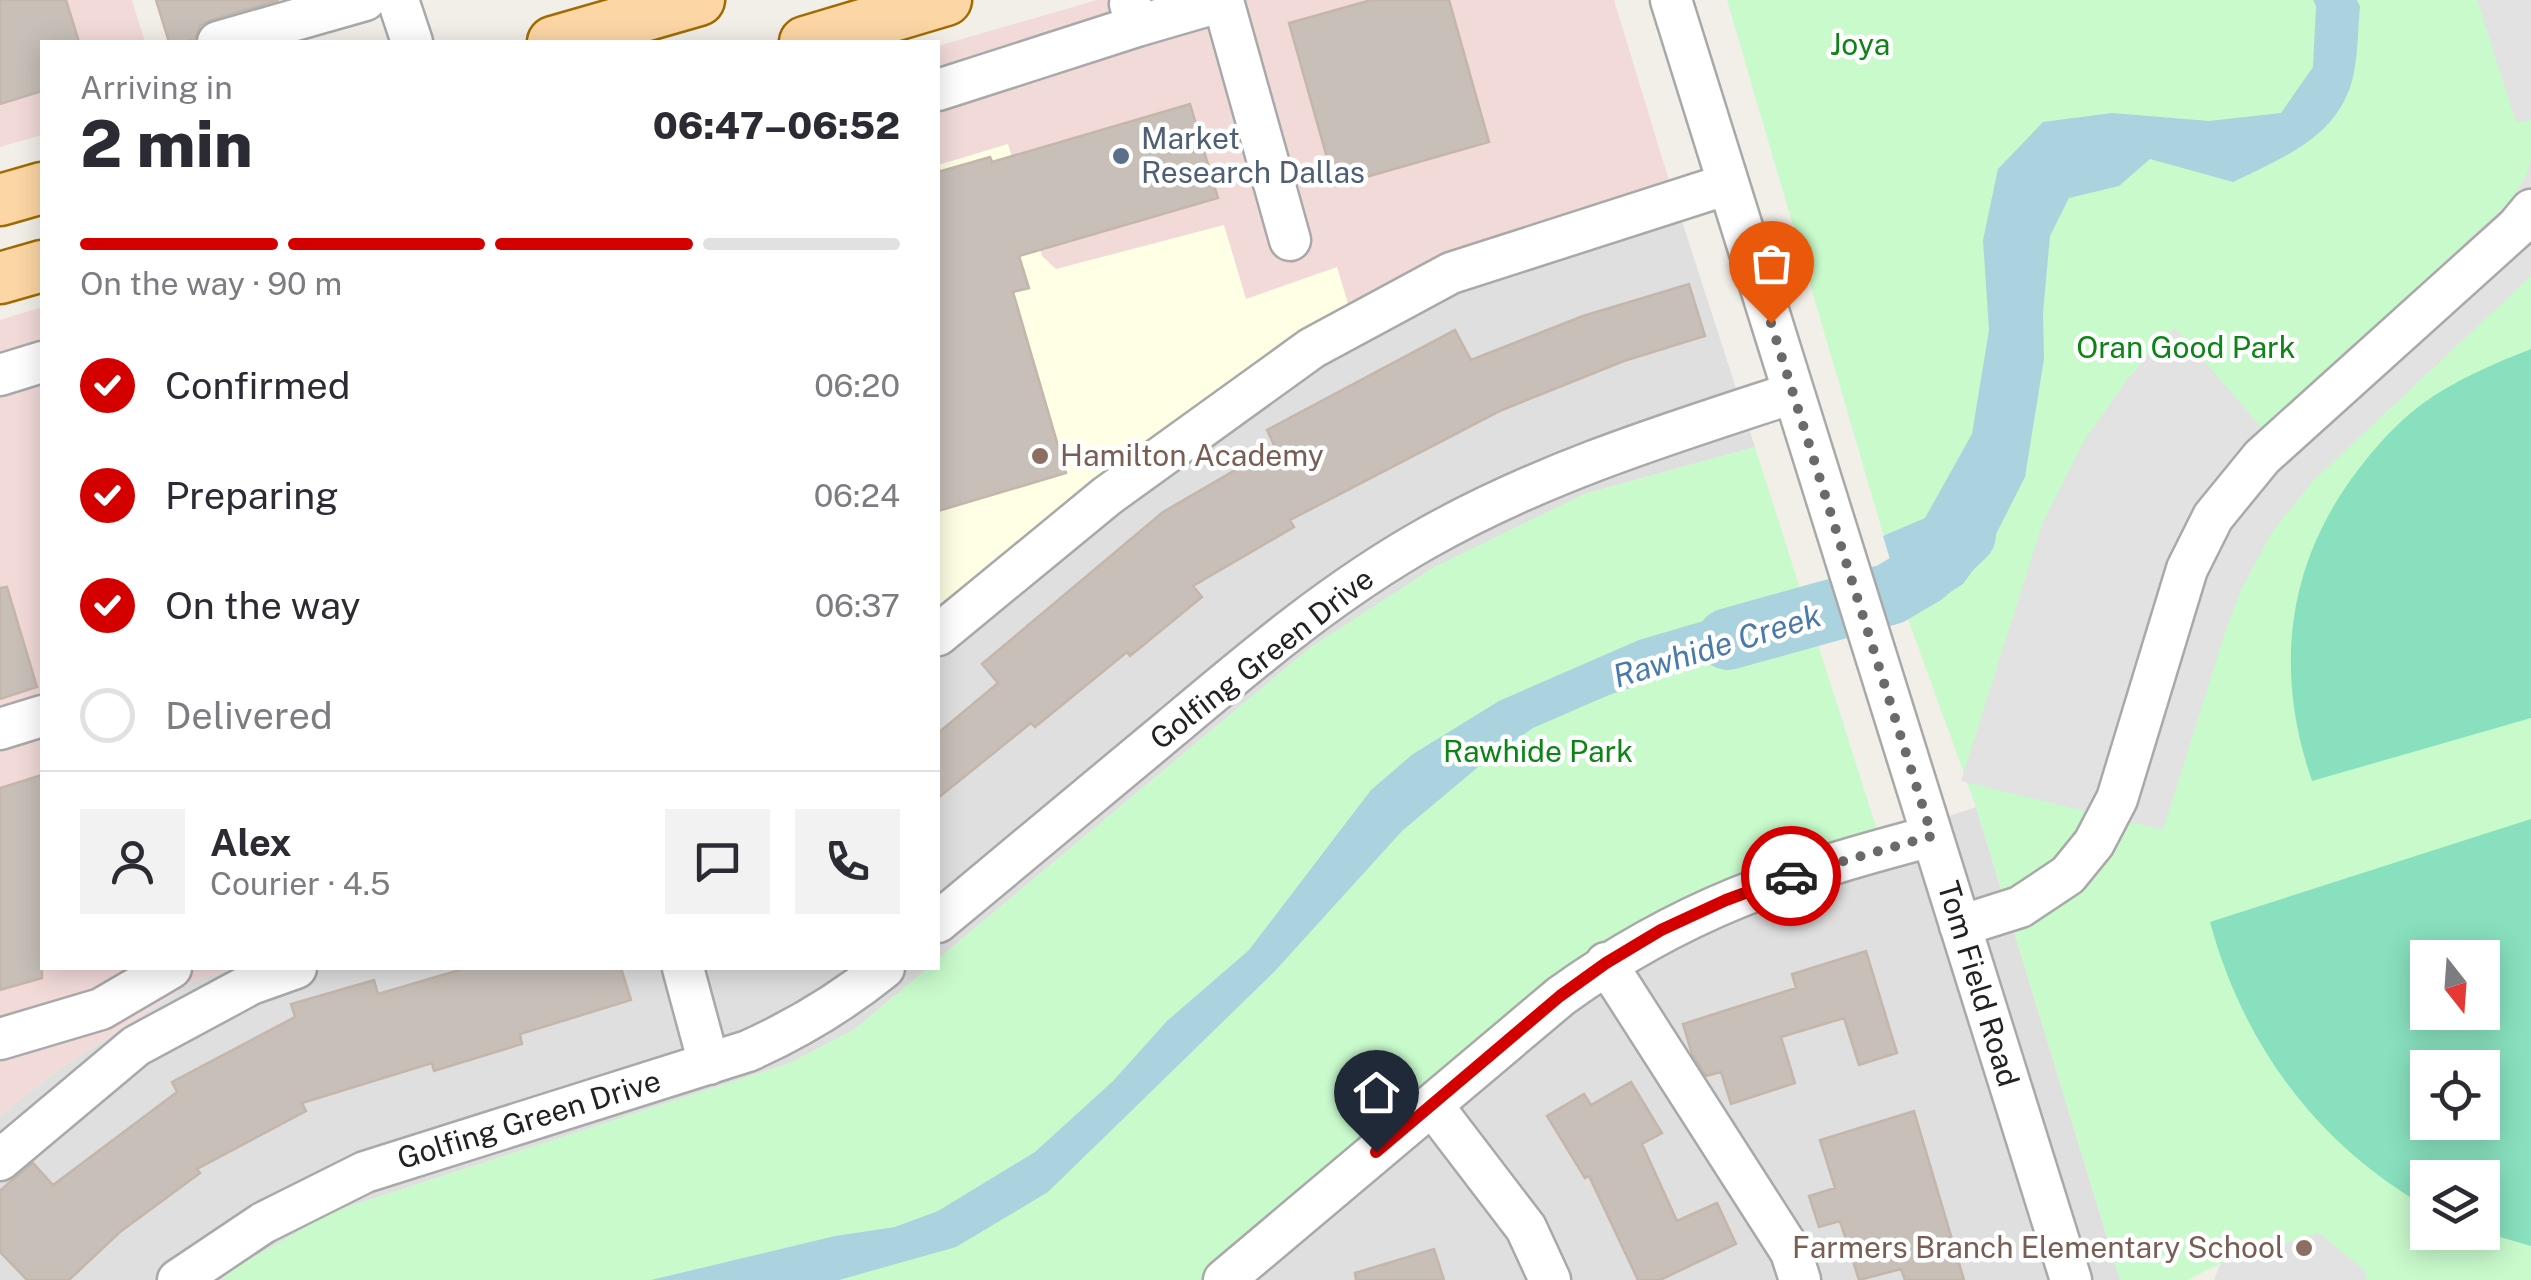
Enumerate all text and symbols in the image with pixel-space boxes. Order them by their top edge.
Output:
park label: Joya [1830,26,1890,62]
text: Arriving in [80,69,233,106]
text: 06:47–06:52 [653,103,900,148]
text: 2 min [80,105,253,182]
place label: Market Research Dallas [1141,120,1365,190]
marker: Market Research Dallas [1110,145,1132,167]
pin [1729,221,1814,324]
icon: bag [1744,236,1799,291]
text: On the way · 90 m [80,265,342,302]
park label: Oran Good Park [2076,329,2296,365]
icon: check [80,358,135,413]
text: Confirmed [165,363,350,408]
text: 06:20 [814,367,900,404]
place label: Hamilton Academy [1060,437,1324,473]
marker: Hamilton Academy [1029,445,1051,467]
icon: check [80,468,135,523]
text: Preparing [165,473,339,518]
text: 06:24 [814,477,900,514]
street label: Golfing Green Drive [1143,560,1380,757]
icon: check [80,578,135,633]
text: On the way [165,583,361,628]
text: 06:37 [815,587,900,624]
water label: Rawhide Creek [1608,596,1826,695]
text: Delivered [165,693,333,738]
park label: Rawhide Park [1443,733,1633,769]
button: person [80,809,185,914]
button: chat [665,809,770,914]
button: phone [795,809,900,914]
text: Alex [210,820,292,865]
courier [1741,826,1841,926]
icon: car [1764,849,1819,904]
text: Courier · 4.5 [210,865,390,902]
street label: Tom Field Road [1931,877,2027,1091]
north arrow [2410,940,2500,1030]
map controls [2410,940,2500,1250]
pin [1334,1050,1419,1153]
button: locate [2410,1050,2500,1140]
street label: Golfing Green Drive [393,1062,665,1176]
icon: home [1349,1065,1404,1120]
button: layers [2410,1160,2500,1250]
place label: Farmers Branch Elementary School [1792,1229,2284,1265]
marker: Farmers Branch Elementary School [2293,1237,2315,1259]

